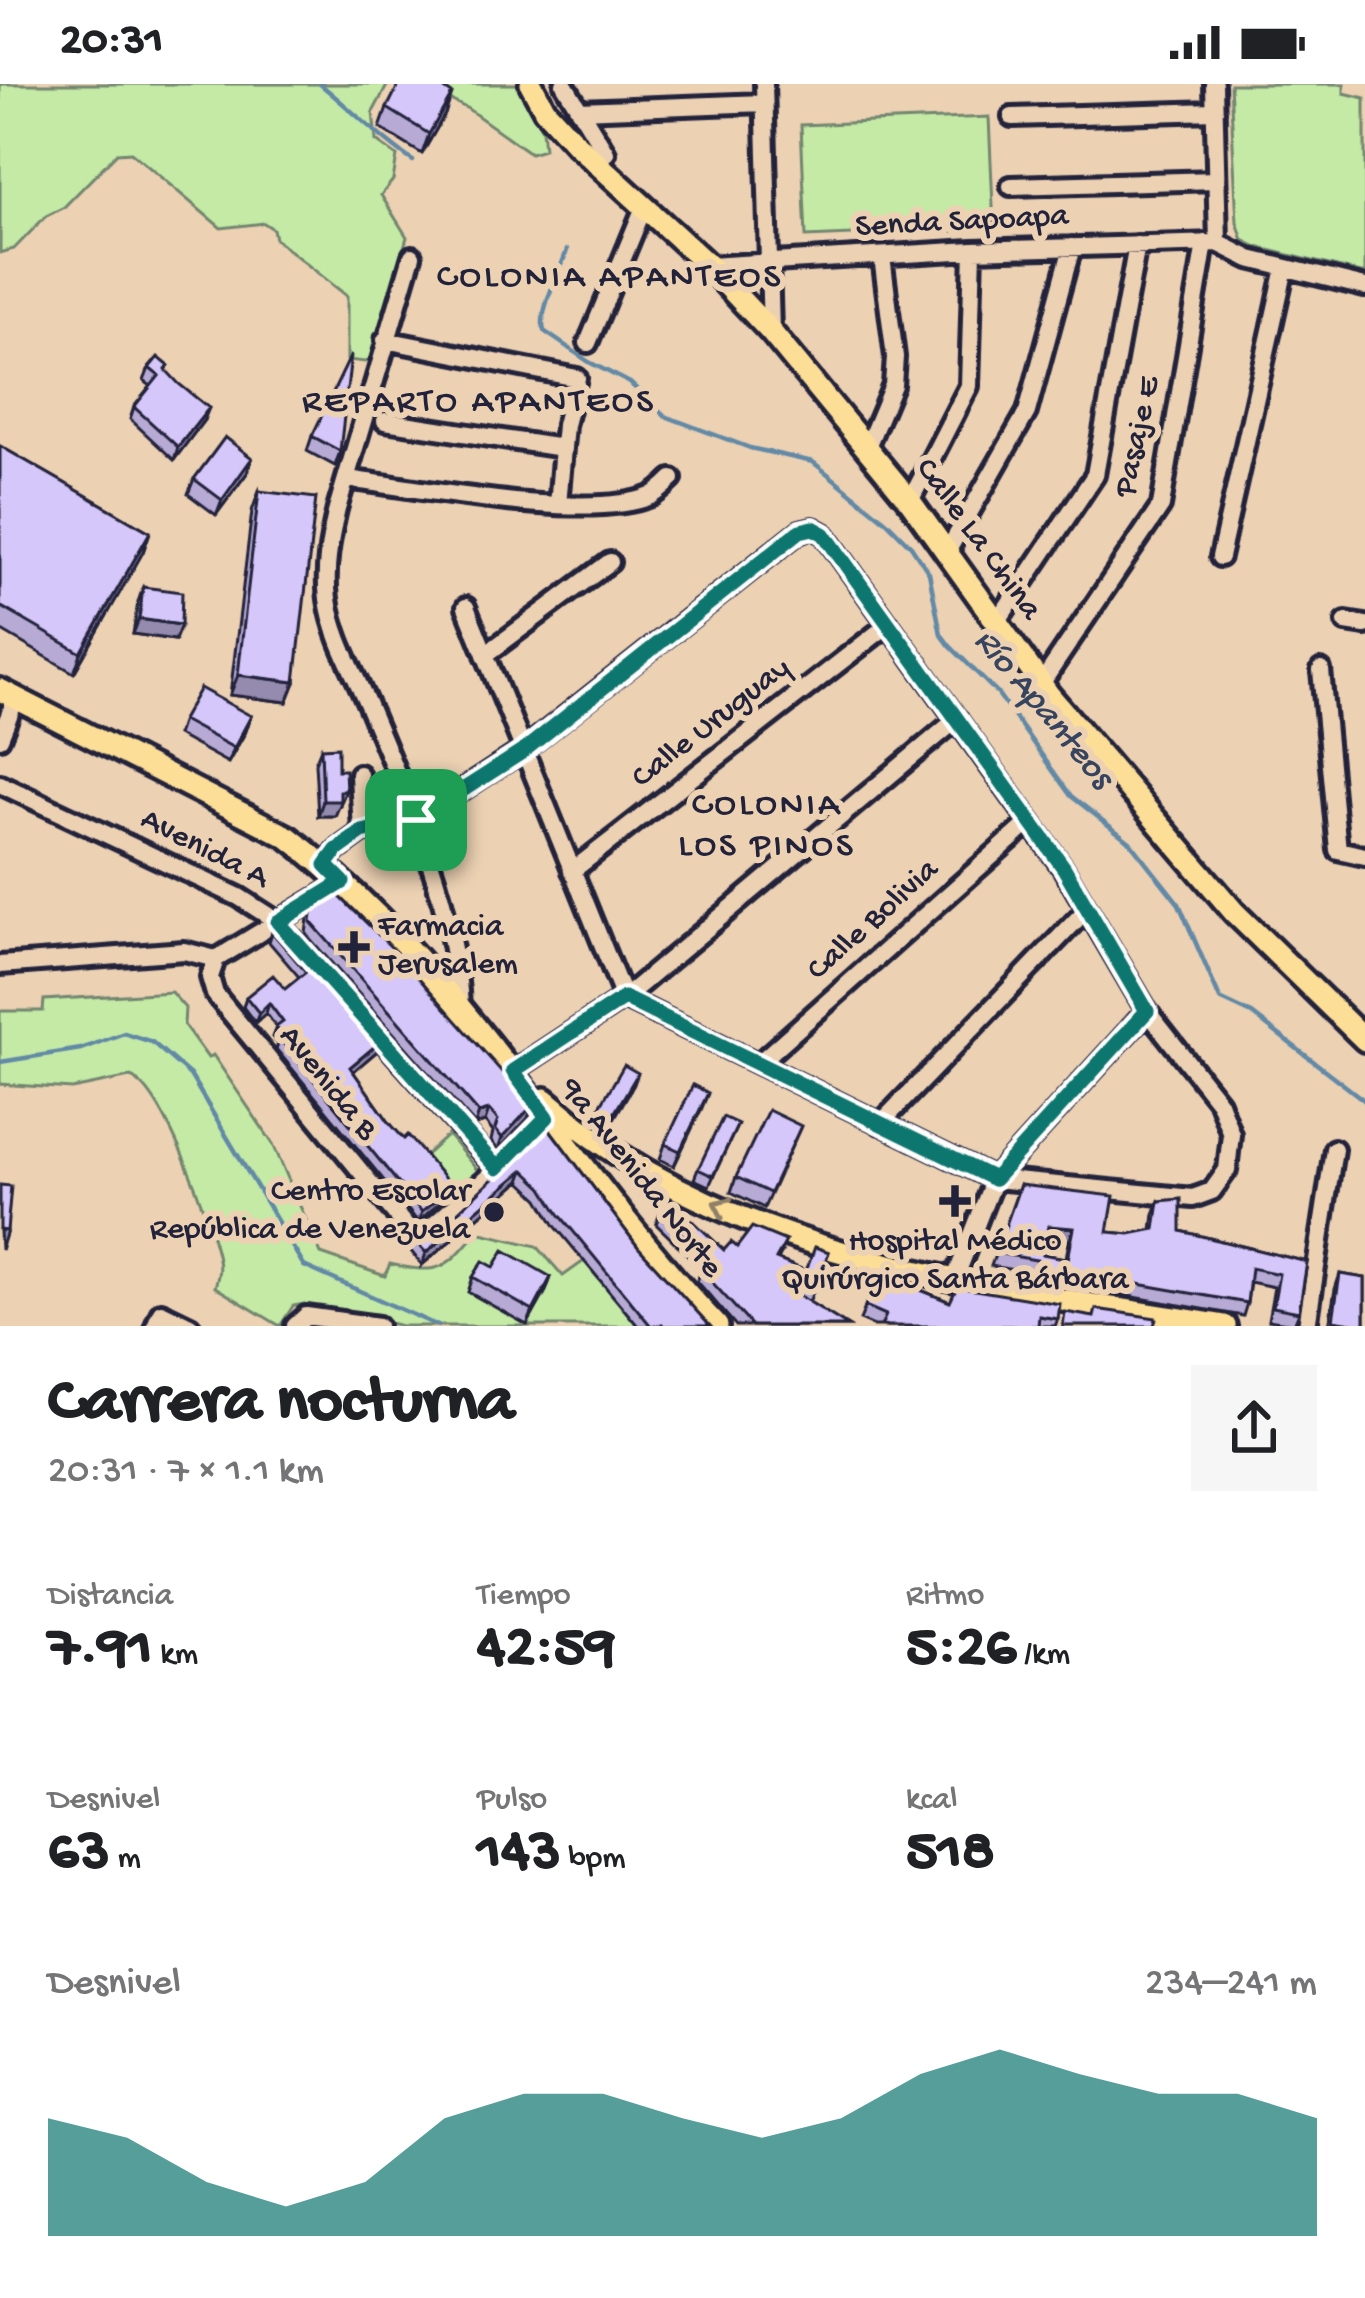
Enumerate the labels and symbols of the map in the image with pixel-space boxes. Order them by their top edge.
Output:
street label: Senda Sapoapa [854,198,1071,248]
district label: COLONIA APANTEOS [437,257,783,300]
street label: Pasaje E [1108,372,1171,502]
district label: REPARTO APANTEOS [302,382,656,425]
street label: Calle La China [906,452,1049,630]
water label: Río Apanteos [963,621,1124,801]
street label: Calle Uruguay [625,650,799,798]
pin [365,769,467,871]
district label: COLONIA LOS PINOS [678,785,856,869]
street label: Avenida A [134,802,276,899]
street label: Calle Bolivia [800,851,949,990]
place label: Farmacia Jerusalem [377,909,518,985]
marker: Farmacia Jerusalem [341,934,367,960]
street label: Avenida B [269,1019,385,1150]
street label: 9a Avenida Norte [550,1071,730,1287]
place label: Centro Escolar República de Venezuela [150,1174,473,1250]
marker: Hospital Médico Quirúrgico Santa Bárbara [939,1185,971,1217]
one-way arrow [712,1197,734,1221]
marker: Centro Escolar República de Venezuela [481,1199,507,1225]
place label: Hospital Médico Quirúrgico Santa Bárbara [781,1224,1130,1300]

